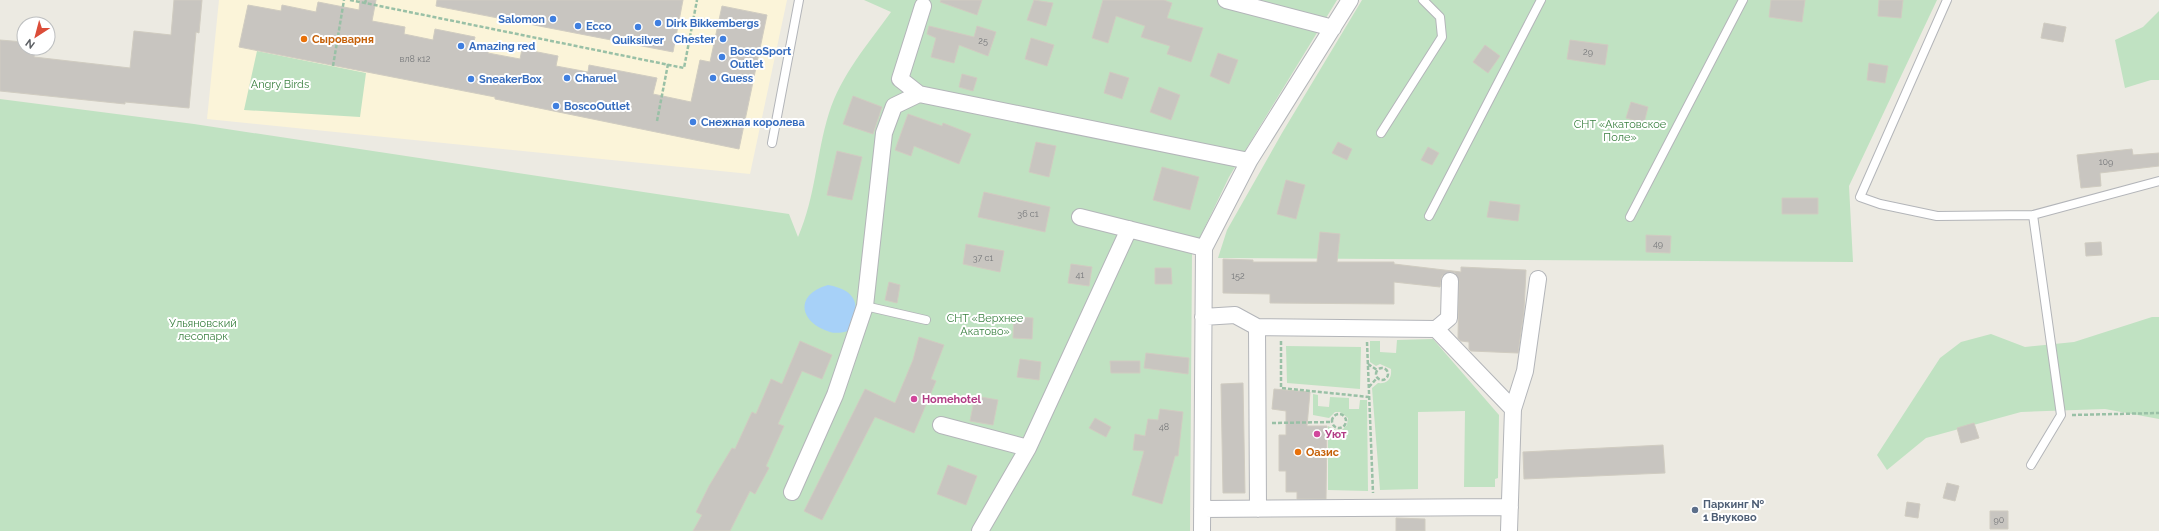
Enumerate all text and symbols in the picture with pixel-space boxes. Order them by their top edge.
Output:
place label: Salomon [498,13,545,26]
marker: Salomon [548,14,558,24]
north arrow [16,16,56,56]
place label: Dirk Bikkembergs [666,17,760,30]
marker: Dirk Bikkembergs [653,18,663,28]
place label: Ecco [586,20,612,33]
marker: Ecco [573,21,583,31]
marker: Quiksilver [633,22,643,32]
place label: Сыроварня [312,33,374,46]
place label: Chester [674,33,716,46]
marker: Сыроварня [299,34,309,44]
place label: Quiksilver [612,34,665,47]
marker: Chester [718,34,728,44]
text: N [23,36,38,51]
house number: 25 [978,36,988,46]
place label: Amazing red [469,40,535,53]
marker: Amazing red [456,41,466,51]
place label: BoscoSport Outlet [730,45,792,71]
house number: 29 [1583,47,1593,57]
marker: BoscoSport Outlet [717,52,727,62]
house number: вл8 к12 [400,54,431,64]
place label: Charuel [575,72,617,85]
place label: Guess [721,72,754,85]
place label: SneakerBox [479,73,542,86]
marker: Charuel [562,73,572,83]
marker: Guess [708,73,718,83]
marker: SneakerBox [466,74,476,84]
park label: Angry Birds [251,78,309,91]
place label: BoscoOutlet [564,100,631,113]
marker: BoscoOutlet [551,101,561,111]
place label: Снежная королева [701,116,805,129]
marker: Снежная королева [688,117,698,127]
park label: СНТ «Акатовское Поле» [1574,118,1667,144]
house number: 109 [2099,157,2113,167]
house number: 36 с1 [1017,209,1039,219]
house number: 49 [1653,239,1663,249]
house number: 37 с1 [973,253,993,263]
house number: 41 [1076,270,1085,280]
house number: 152 [1231,271,1245,281]
park label: СНТ «Верхнее Акатово» [947,312,1024,338]
park label: Ульяновский лесопарк [169,317,237,343]
place label: Homehotel [922,393,982,406]
marker: Homehotel [909,394,919,404]
house number: 48 [1159,422,1169,432]
place label: Уют [1324,428,1347,441]
marker: Уют [1312,429,1322,439]
place label: Оазис [1306,446,1339,459]
marker: Оазис [1293,447,1303,457]
place label: Паркинг № 1 Внуково [1703,498,1764,524]
marker: Паркинг № 1 Внуково [1690,505,1700,515]
house number: 90 [1994,515,2005,525]

